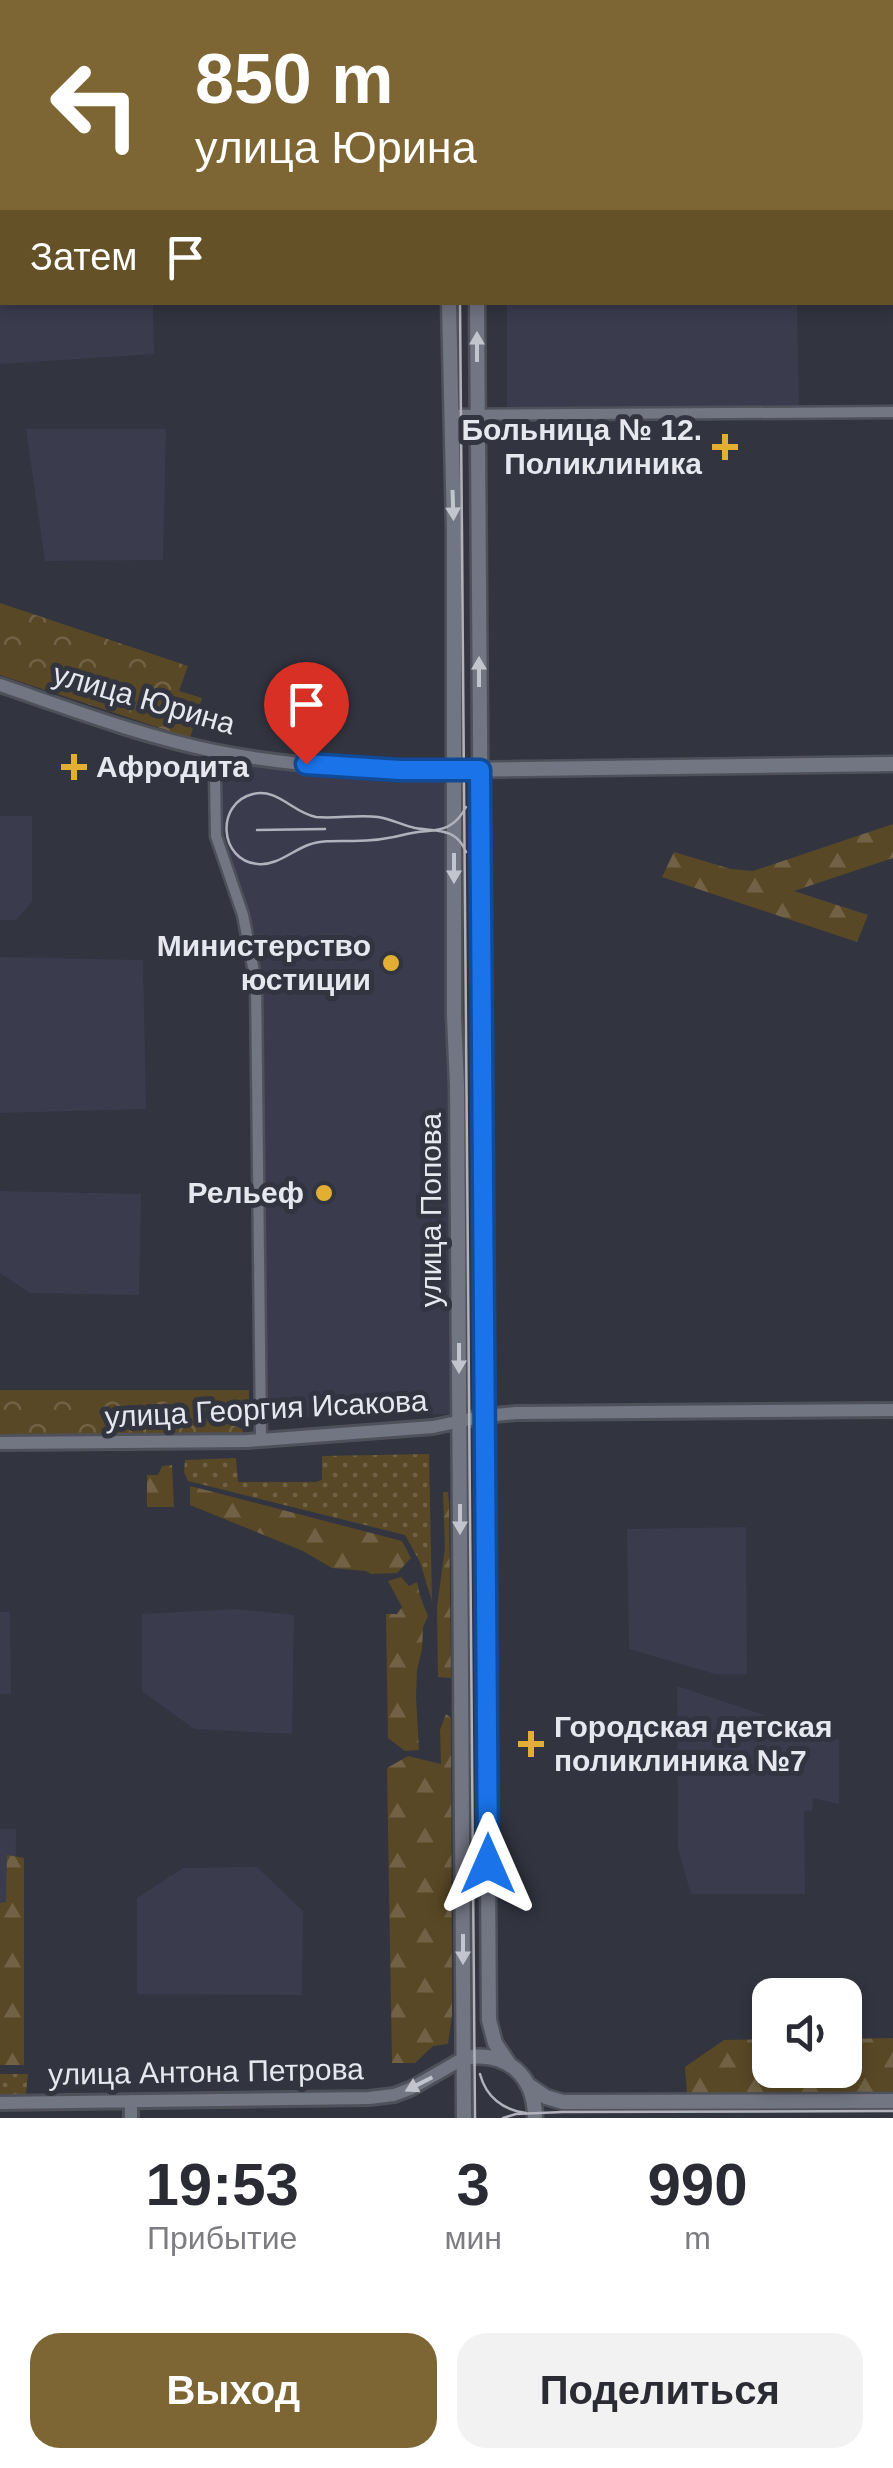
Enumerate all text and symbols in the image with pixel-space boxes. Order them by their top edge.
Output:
icon: left [30,40,160,170]
text: 850 m [195,40,393,118]
text: улица Юрина [195,122,477,173]
icon: arrive [158,230,213,285]
text: Затем [30,236,138,278]
one-way arrow [469,330,485,362]
place label: Больница № 12. Поликлиника [461,413,702,480]
marker: Больница № 12. Поликлиника [712,434,738,460]
one-way arrow [445,489,461,521]
one-way arrow [471,655,487,687]
street label: улица Юрина [49,657,239,740]
pin [264,662,349,765]
icon: arrive [279,677,334,732]
place label: Афродита [96,750,249,783]
marker: Афродита [61,754,87,780]
one-way arrow [446,852,462,884]
place label: Министерство юстиции [157,929,371,996]
marker: Министерство юстиции [380,952,402,974]
street label: улица Попова [414,1113,447,1307]
place label: Рельеф [188,1176,304,1209]
marker: Рельеф [313,1182,335,1204]
one-way arrow [451,1343,467,1375]
street label: улица Георгия Исакова [104,1384,428,1433]
one-way arrow [452,1503,468,1535]
place label: Городская детская поликлиника №7 [554,1710,832,1777]
marker: Городская детская поликлиника №7 [518,1731,544,1757]
position arrow [436,1812,540,1916]
one-way arrow [455,1933,471,1965]
map controls [752,1978,862,2088]
button: sound [752,1978,862,2088]
street label: улица Антона Петрова [48,2052,364,2091]
one-way arrow [404,2075,433,2092]
text: 19:53 [145,2151,299,2218]
text: 3 [456,2151,490,2218]
text: 990 [647,2151,748,2218]
text: Прибытие [147,2220,297,2256]
text: мин [444,2220,502,2256]
text: m [684,2220,711,2256]
button: Выход [30,2333,437,2448]
button: Поделиться [457,2333,863,2448]

